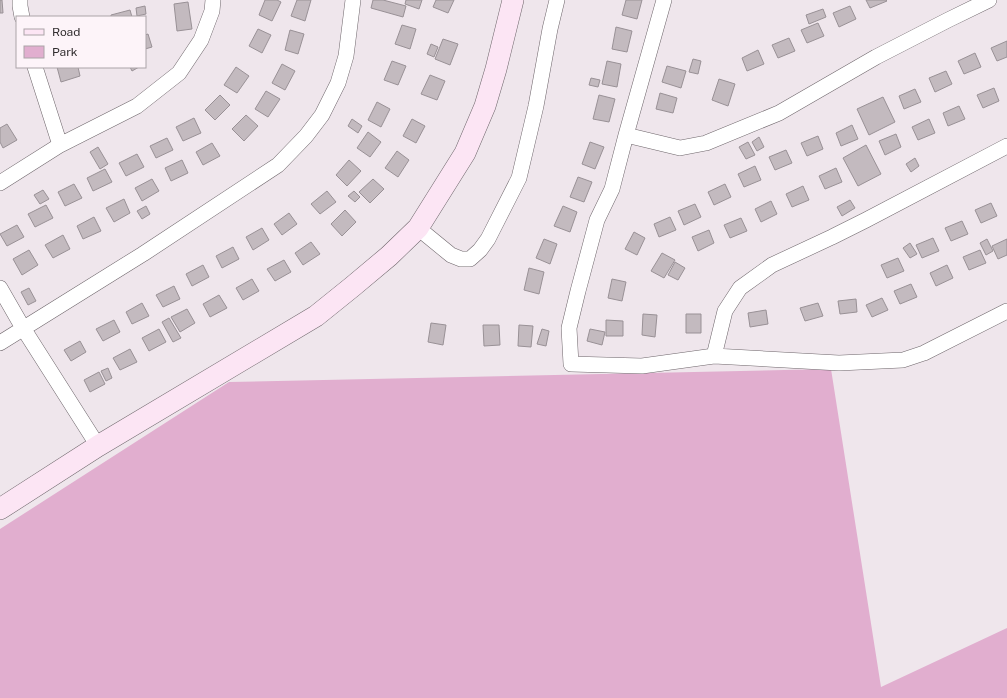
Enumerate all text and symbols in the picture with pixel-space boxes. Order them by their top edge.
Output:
legend [16,16,146,68]
text: Road [52,25,80,39]
text: Park [52,45,78,59]

